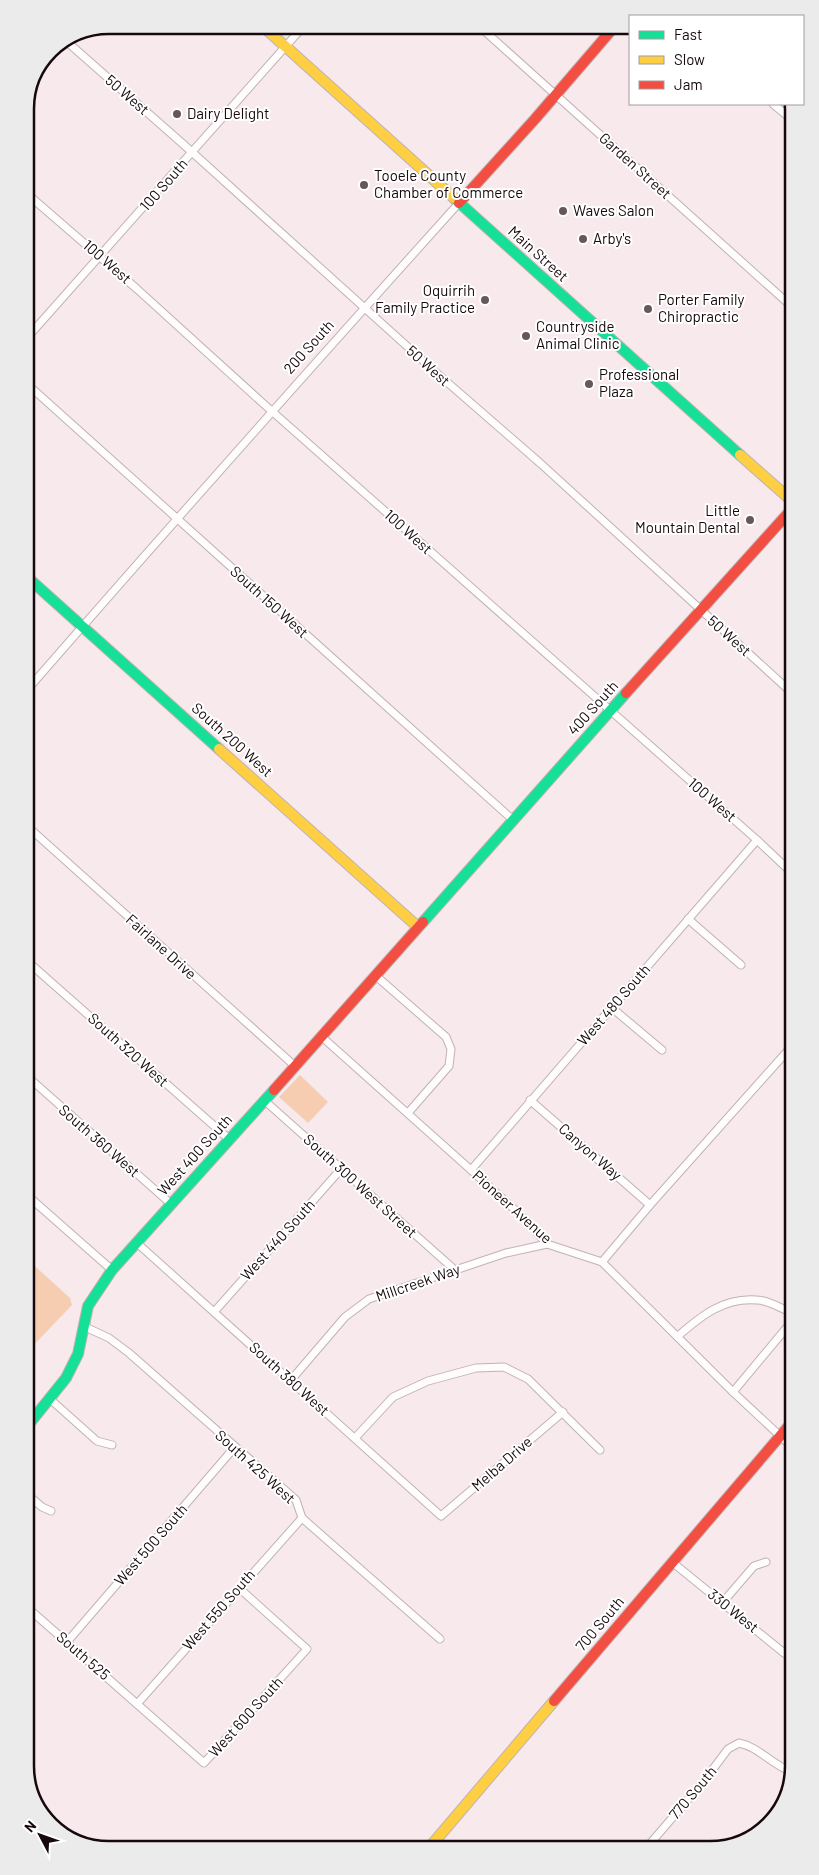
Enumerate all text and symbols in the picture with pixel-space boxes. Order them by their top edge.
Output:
legend [629,15,804,105]
text: Fast [674,25,702,43]
text: Slow [674,50,705,68]
street label: 50 West [102,70,153,118]
text: Jam [674,75,703,93]
place label: Dairy Delight [187,104,270,122]
marker: Dairy Delight [171,108,183,120]
street label: Garden Street [596,128,675,202]
street label: 100 South [136,154,191,214]
place label: Tooele County Chamber of Commerce [374,166,523,201]
marker: Tooele County Chamber of Commerce [358,179,370,191]
place label: Waves Salon [573,201,654,219]
marker: Waves Salon [557,205,569,217]
street label: Main Street [505,222,572,285]
place label: Arby's [593,229,631,247]
marker: Arby's [577,233,589,245]
street label: 100 West [80,235,136,287]
place label: Oquirrih Family Practice [375,281,475,316]
place label: Porter Family Chiropractic [658,290,745,325]
marker: Oquirrih Family Practice [479,294,491,306]
marker: Porter Family Chiropractic [642,303,654,315]
street label: 200 South [279,316,337,377]
place label: Countryside Animal Clinic [536,317,620,352]
marker: Countryside Animal Clinic [520,330,532,342]
street label: 50 West [403,341,454,389]
place label: Professional Plaza [599,365,679,400]
marker: Professional Plaza [583,378,595,390]
place label: Little Mountain Dental [635,501,740,536]
street label: 100 West [381,505,436,557]
marker: Little Mountain Dental [744,514,756,526]
street label: South 150 West [227,561,312,641]
street label: 50 West [704,611,755,659]
street label: 400 South [563,677,621,738]
street label: South 200 West [189,698,277,780]
street label: 100 West [685,773,741,825]
street label: Fairlane Drive [123,910,201,983]
street label: West 480 South [573,960,654,1049]
street label: South 320 West [85,1009,172,1090]
street label: South 360 West [55,1100,144,1180]
street label: West 400 South [153,1110,235,1199]
street label: Canyon Way [556,1119,626,1184]
street label: South 300 West Street [300,1130,421,1241]
street label: Pioneer Avenue [469,1166,556,1247]
street label: West 440 South [236,1195,318,1283]
street label: Millcreek Way [373,1259,462,1305]
street label: South 380 West [246,1338,333,1419]
street label: South 425 West [212,1426,299,1507]
street label: Melba Drive [467,1432,535,1494]
street label: West 500 South [110,1500,191,1589]
street label: West 550 South [178,1565,258,1654]
street label: 330 West [705,1584,763,1636]
street label: 700 South [571,1592,627,1654]
street label: South 525 [53,1627,114,1683]
street label: West 600 South [204,1672,286,1760]
street label: 770 South [665,1762,720,1823]
north arrow [15,1810,65,1860]
text: N [20,1817,39,1835]

